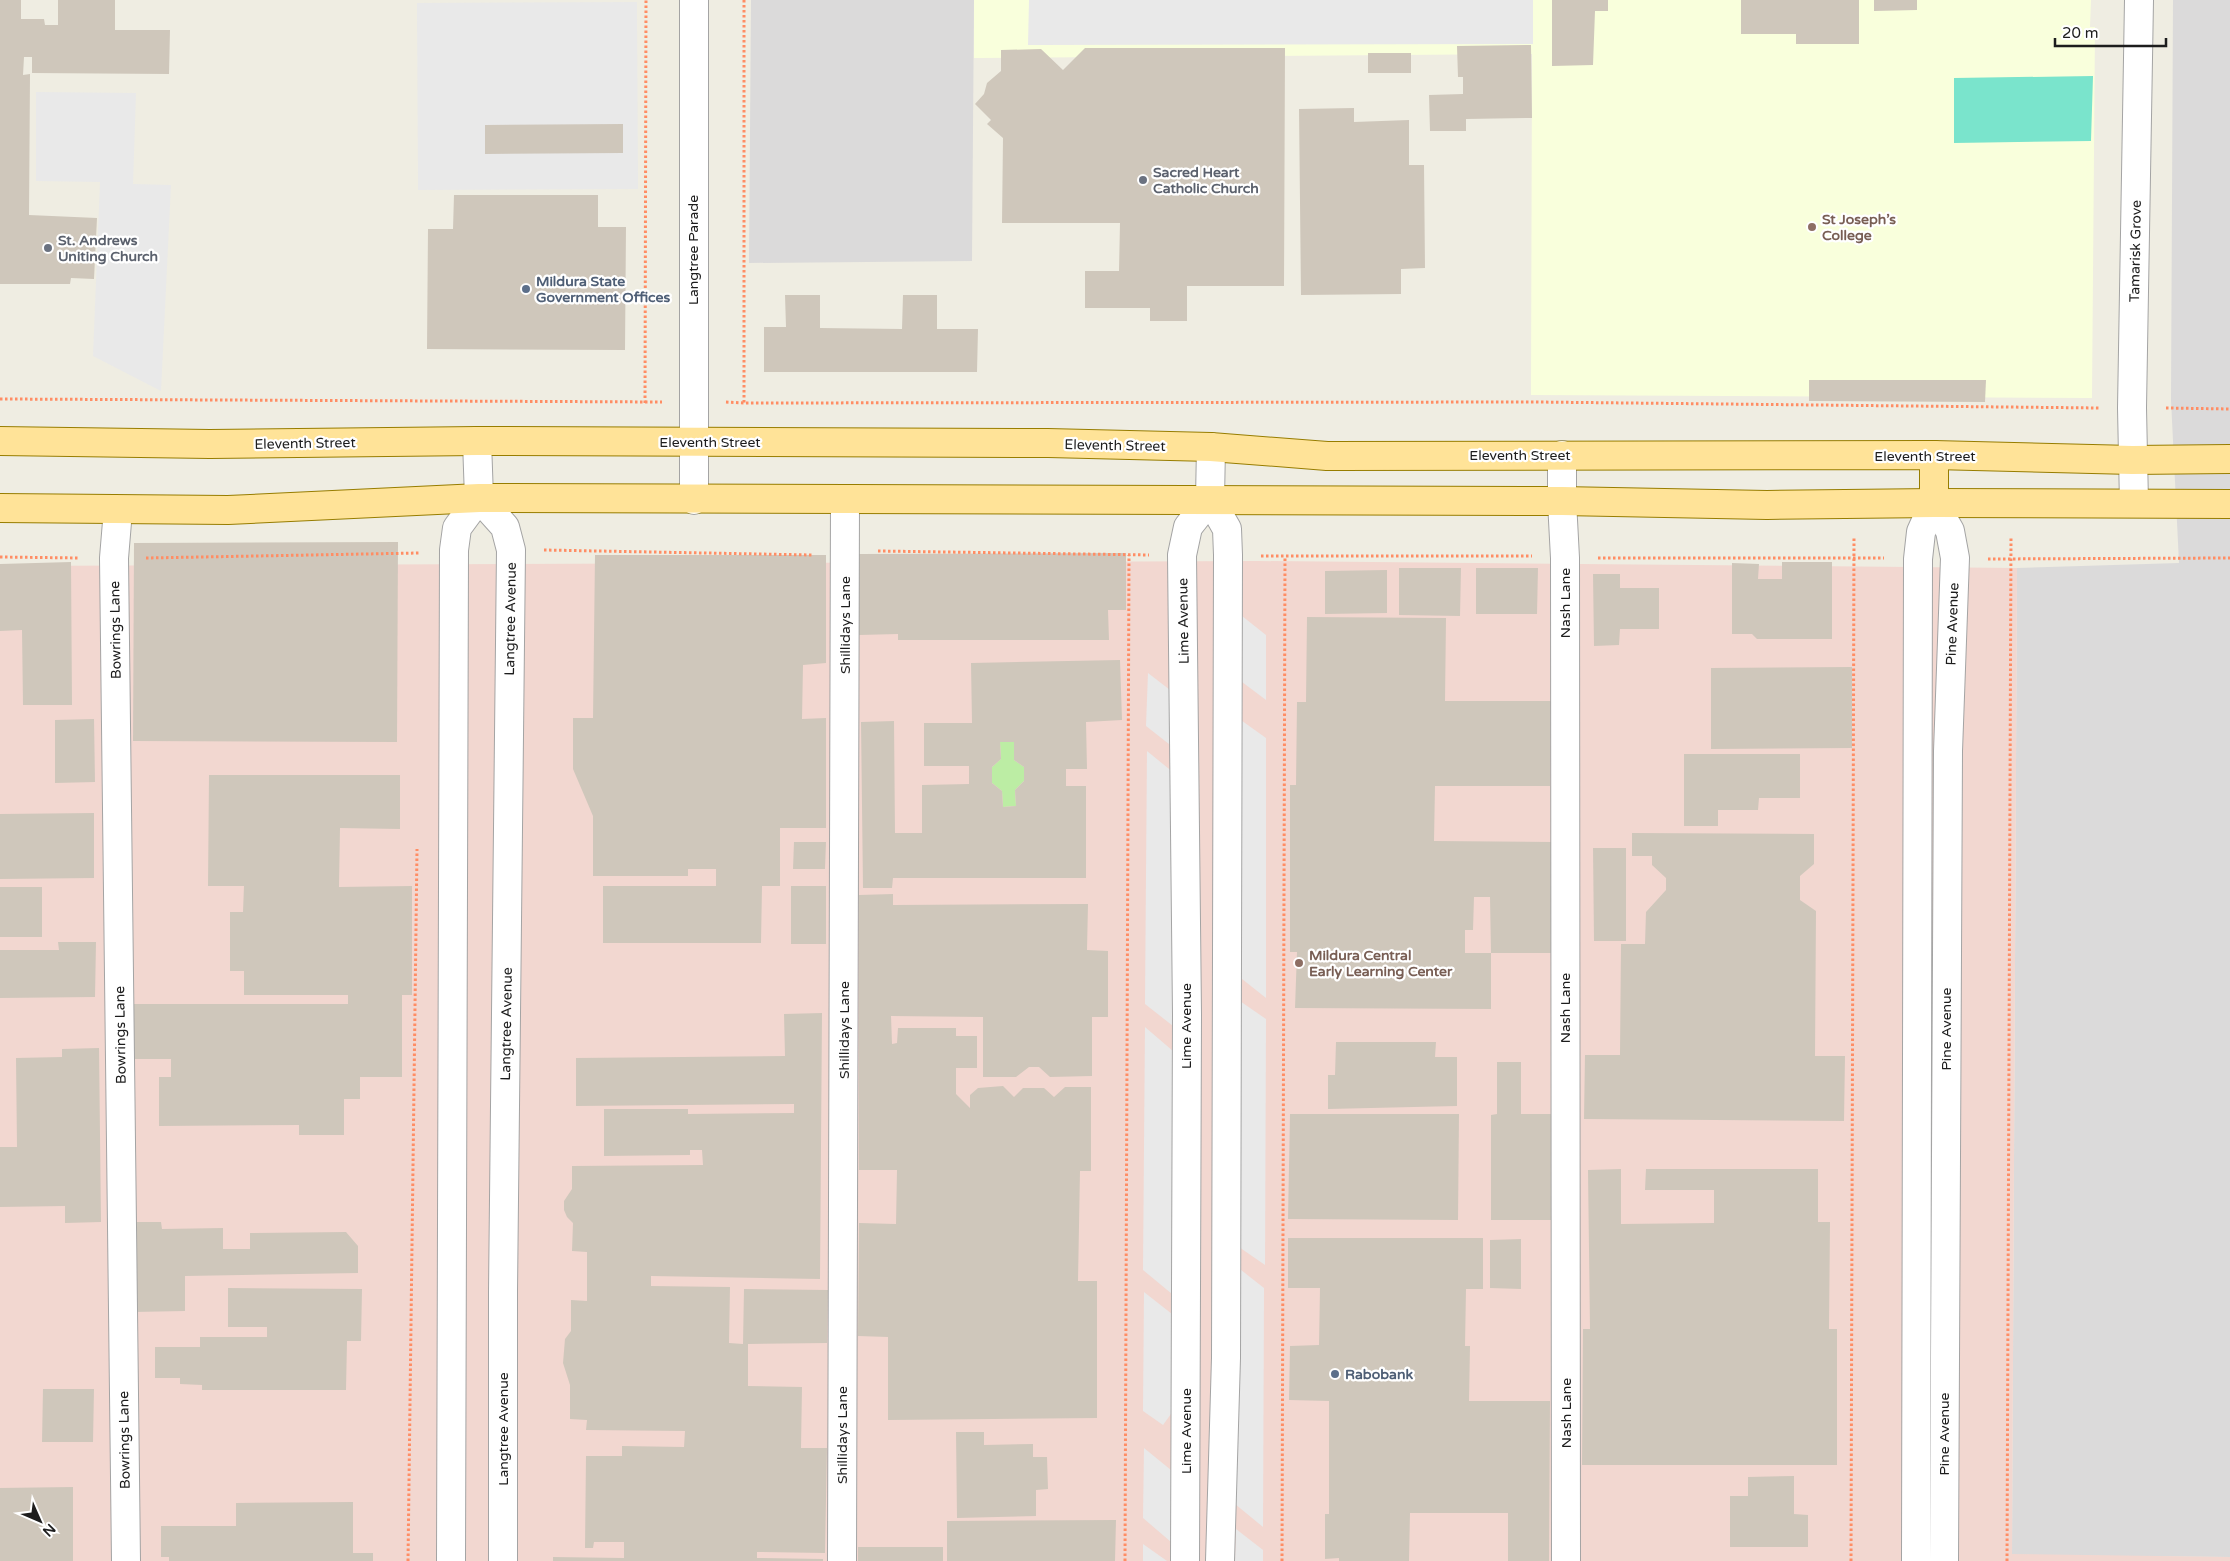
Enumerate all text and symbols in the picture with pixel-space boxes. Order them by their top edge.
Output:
scale bar [2055,15,2166,47]
text: 20 m [2062,24,2099,42]
place label: Sacred Heart Catholic Church [1153,164,1259,197]
marker: Sacred Heart Catholic Church [1137,174,1149,186]
street label: Langtree Parade [685,195,702,305]
street label: Tamarisk Grove [2126,200,2145,302]
place label: St Joseph’s College [1822,211,1896,244]
marker: St Joseph’s College [1806,221,1818,233]
place label: St. Andrews Uniting Church [58,232,158,265]
marker: St. Andrews Uniting Church [42,242,54,254]
place label: Mildura State Government Offices [536,273,670,306]
marker: Mildura State Government Offices [520,283,532,295]
street label: Eleventh Street [254,434,356,453]
street label: Eleventh Street [659,434,761,451]
street label: Eleventh Street [1064,436,1166,455]
street label: Eleventh Street [1469,447,1571,464]
street label: Eleventh Street [1874,448,1976,465]
street label: Langtree Avenue [501,562,520,676]
street label: Nash Lane [1557,568,1574,638]
street label: Shillidays Lane [837,576,854,674]
street label: Lime Avenue [1174,578,1193,664]
street label: Bowrings Lane [106,581,125,679]
street label: Pine Avenue [1943,582,1962,666]
place label: Mildura Central Early Learning Center [1309,947,1453,980]
marker: Mildura Central Early Learning Center [1293,957,1305,969]
street label: Langtree Avenue [497,967,516,1081]
street label: Nash Lane [1557,973,1574,1043]
street label: Shillidays Lane [836,981,853,1079]
street label: Lime Avenue [1178,983,1195,1069]
street label: Bowrings Lane [111,986,130,1084]
street label: Pine Avenue [1938,987,1955,1070]
place label: Rabobank [1345,1366,1413,1383]
marker: Rabobank [1329,1368,1341,1380]
street label: Langtree Avenue [495,1372,512,1486]
street label: Nash Lane [1558,1378,1575,1448]
street label: Shillidays Lane [834,1386,851,1484]
street label: Lime Avenue [1178,1388,1195,1474]
street label: Bowrings Lane [115,1391,134,1489]
street label: Pine Avenue [1936,1392,1953,1475]
north arrow [15,1496,65,1546]
text: N [39,1520,59,1540]

